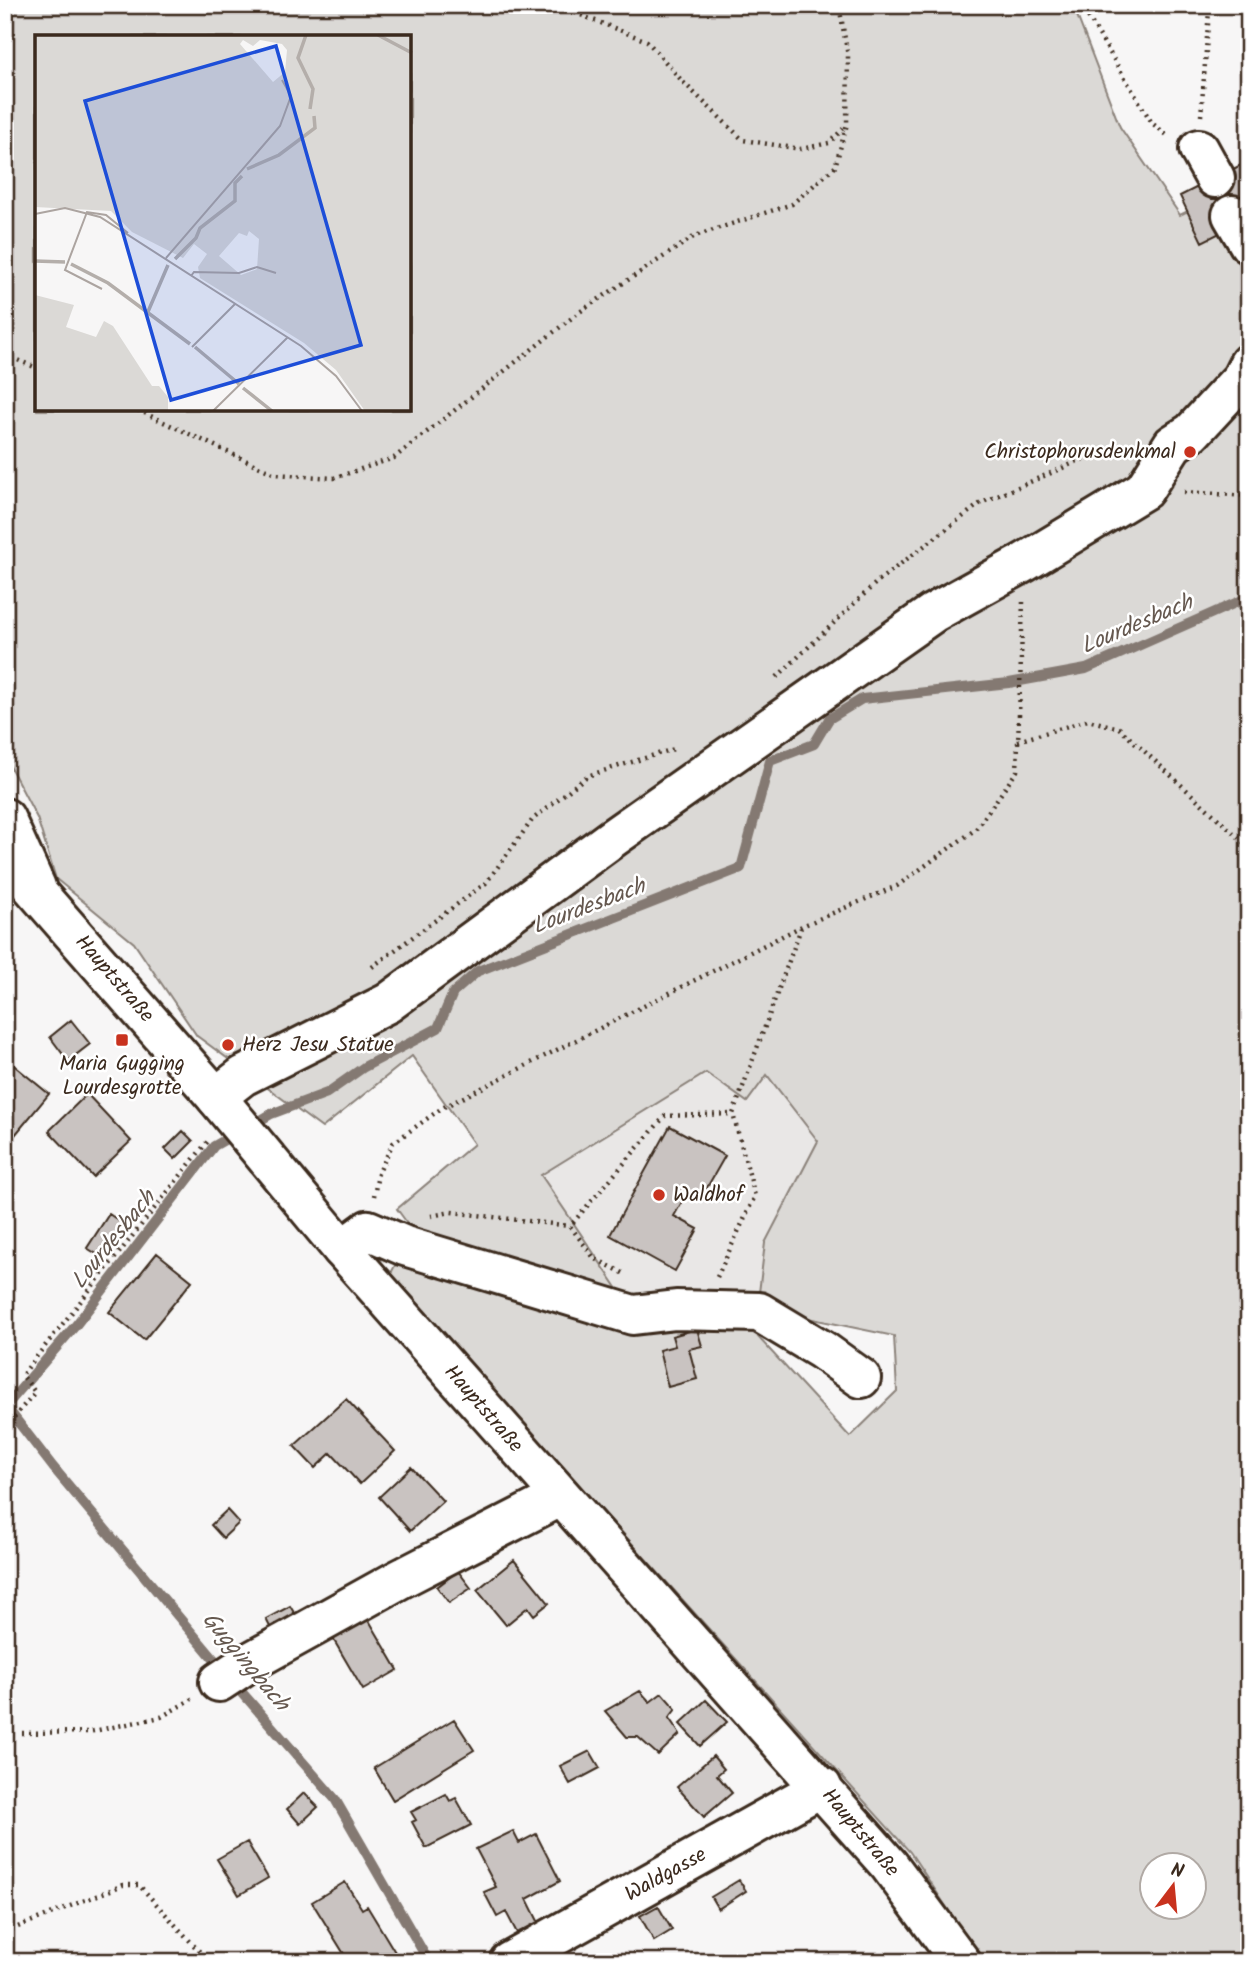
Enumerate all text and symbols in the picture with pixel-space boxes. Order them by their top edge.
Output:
inset map [35,35,411,411]
place label: Christophorusdenkmal [984,436,1176,469]
marker: Christophorusdenkmal [1182,444,1198,460]
water label: Lourdesbach [1075,585,1200,665]
water label: Lourdesbach [527,868,652,945]
street label: Hauptstraße [66,927,162,1031]
place label: Herz Jesu Statue [242,1029,394,1062]
marker: Maria Gugging Lourdesgrotte [114,1032,130,1048]
marker: Herz Jesu Statue [220,1037,236,1053]
place label: Maria Gugging Lourdesgrotte [59,1048,185,1105]
place label: Waldhof [673,1179,746,1212]
water label: Lourdesbach [63,1181,166,1297]
marker: Waldhof [651,1187,667,1203]
street label: Hauptstraße [435,1357,531,1461]
water label: Guggingbach [192,1604,299,1721]
street label: Hauptstraße [813,1781,908,1885]
street label: Waldgasse [619,1839,713,1911]
north arrow [1138,1852,1208,1922]
text: N [1167,1856,1187,1888]

